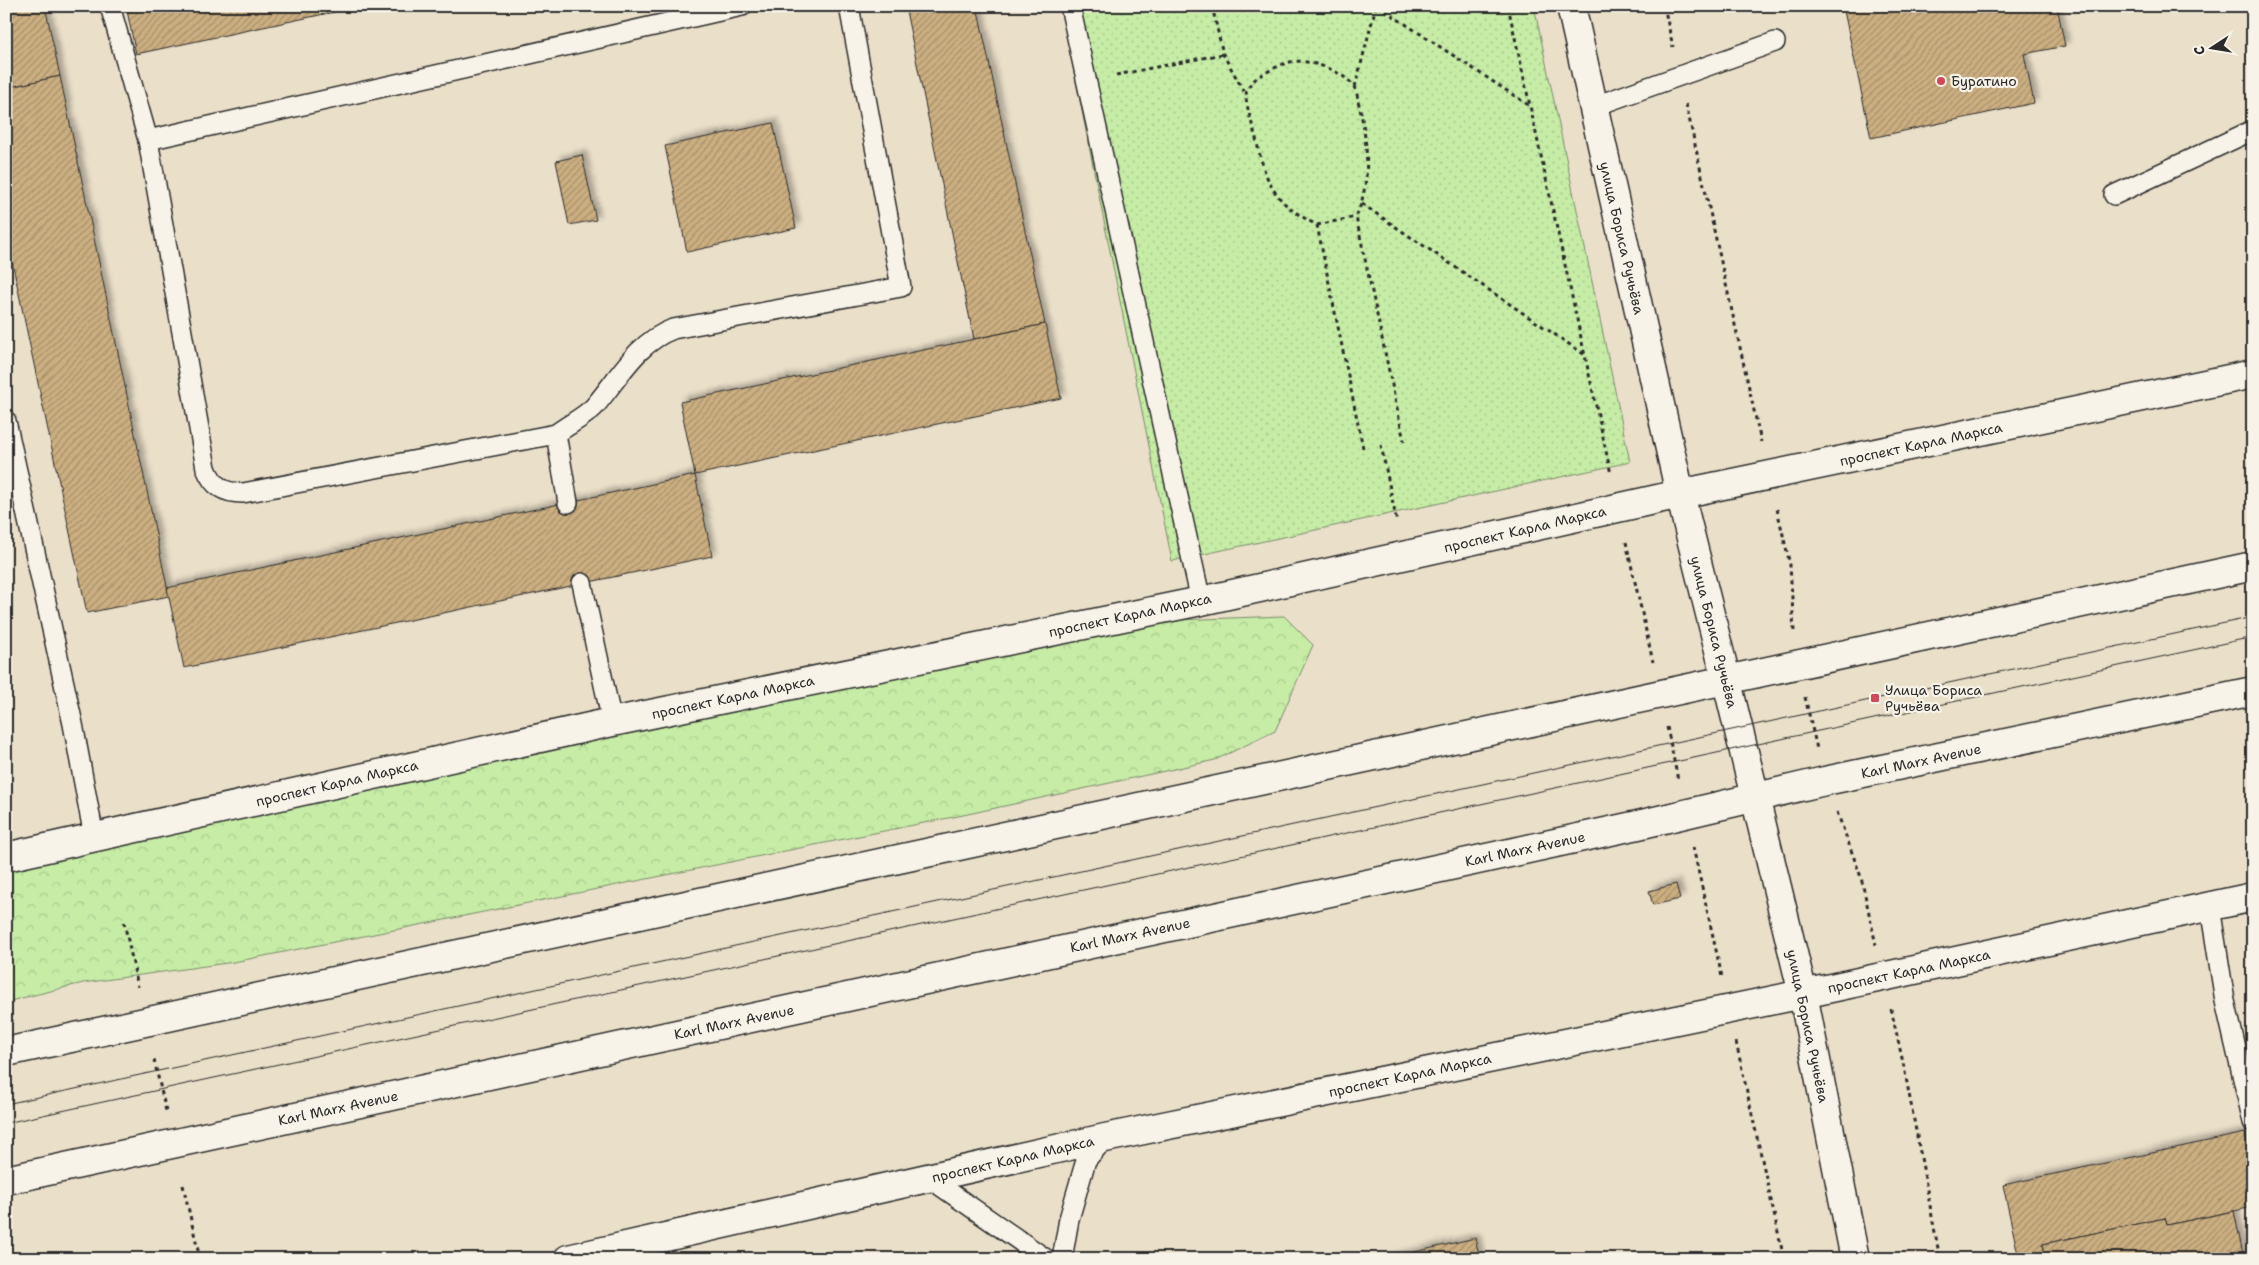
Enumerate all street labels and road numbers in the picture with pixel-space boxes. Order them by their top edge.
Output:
street label: улица Бориса Ручьёва [1596,160,1648,316]
street label: проспект Карла Маркса [1838,418,2004,470]
street label: проспект Карла Маркса [1442,502,1608,556]
street label: улица Бориса Ручьёва [1686,554,1742,710]
street label: проспект Карла Маркса [1047,589,1213,641]
street label: проспект Карла Маркса [650,671,816,723]
street label: Karl Marx Avenue [1859,739,1983,783]
street label: проспект Карла Маркса [254,756,420,810]
street label: Karl Marx Avenue [1463,827,1587,871]
street label: Karl Marx Avenue [1068,913,1192,957]
street label: проспект Карла Маркса [1826,945,1992,997]
street label: улица Бориса Ручьёва [1783,948,1833,1105]
street label: Karl Marx Avenue [672,1000,796,1044]
street label: проспект Карла Маркса [1327,1049,1493,1101]
street label: Karl Marx Avenue [276,1086,400,1130]
street label: проспект Карла Маркса [930,1132,1096,1186]

